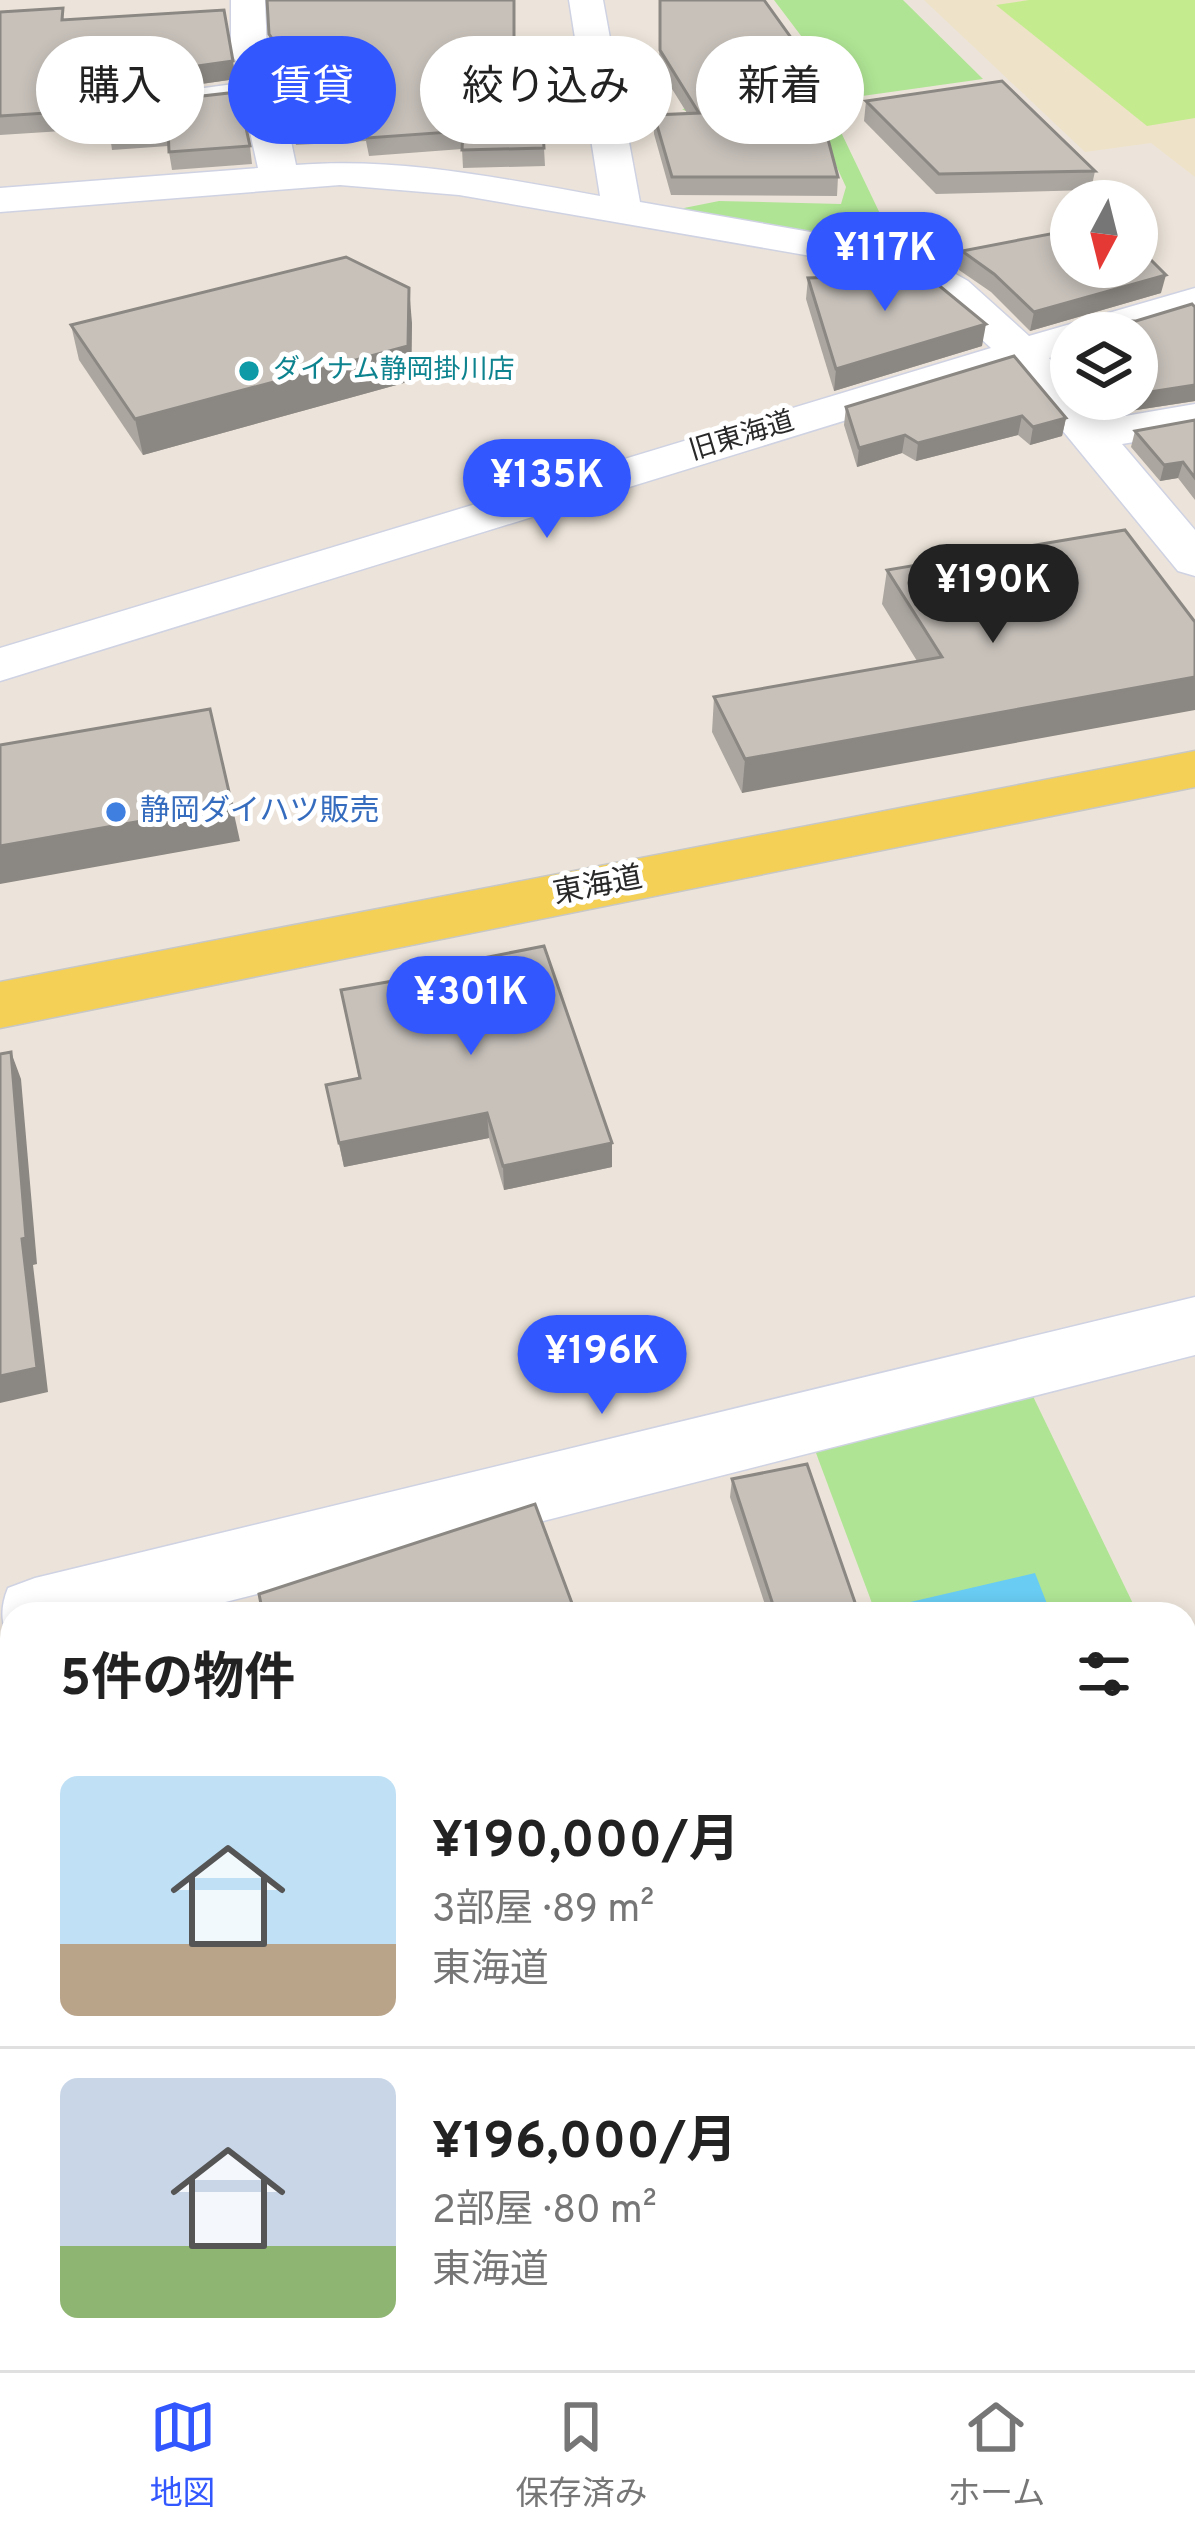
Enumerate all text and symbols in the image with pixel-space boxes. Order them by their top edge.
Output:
chip: 購入 [36,36,204,144]
chip: 賃貸 [228,36,396,144]
chip: 絞り込み [420,36,672,144]
chip: 新着 [696,36,864,144]
north arrow [1050,180,1158,288]
map controls [1050,180,1158,420]
pin: ¥117K [801,212,969,314]
text: ¥117K [833,226,937,275]
button: layers [1050,312,1158,420]
place label: ダイナム静岡掛川店 [273,354,515,388]
marker: ダイナム静岡掛川店 [236,358,262,384]
street label: 旧東海道 [685,405,799,469]
pin: ¥135K [463,439,631,541]
text: ¥135K [490,453,604,502]
pin: ¥190K [909,544,1077,646]
text: ¥190K [935,558,1051,607]
place label: 静岡ダイハツ販売 [140,794,379,831]
marker: 静岡ダイハツ販売 [103,799,129,825]
street label: 東海道 [550,860,646,914]
pin: ¥301K [387,956,555,1058]
text: ¥301K [413,970,529,1019]
pin: ¥196K [518,1315,686,1417]
text: ¥196K [545,1329,659,1378]
icon: filters [1071,1641,1137,1707]
text: 5件の物件 [60,1649,295,1714]
text: ¥190,000/月 [432,1811,740,1876]
icon: home [156,1824,300,1968]
text: 3部屋 · 89 m² [432,1887,654,1936]
text: 東海道 [432,1947,549,1996]
text: ¥196,000/月 [432,2112,737,2177]
icon: home [156,2126,300,2270]
text: 2部屋 · 80 m² [432,2188,657,2237]
text: 東海道 [432,2248,549,2297]
tab: 地図 [150,2394,216,2517]
tab: 保存済み [515,2394,647,2517]
tab: ホーム [947,2394,1045,2517]

